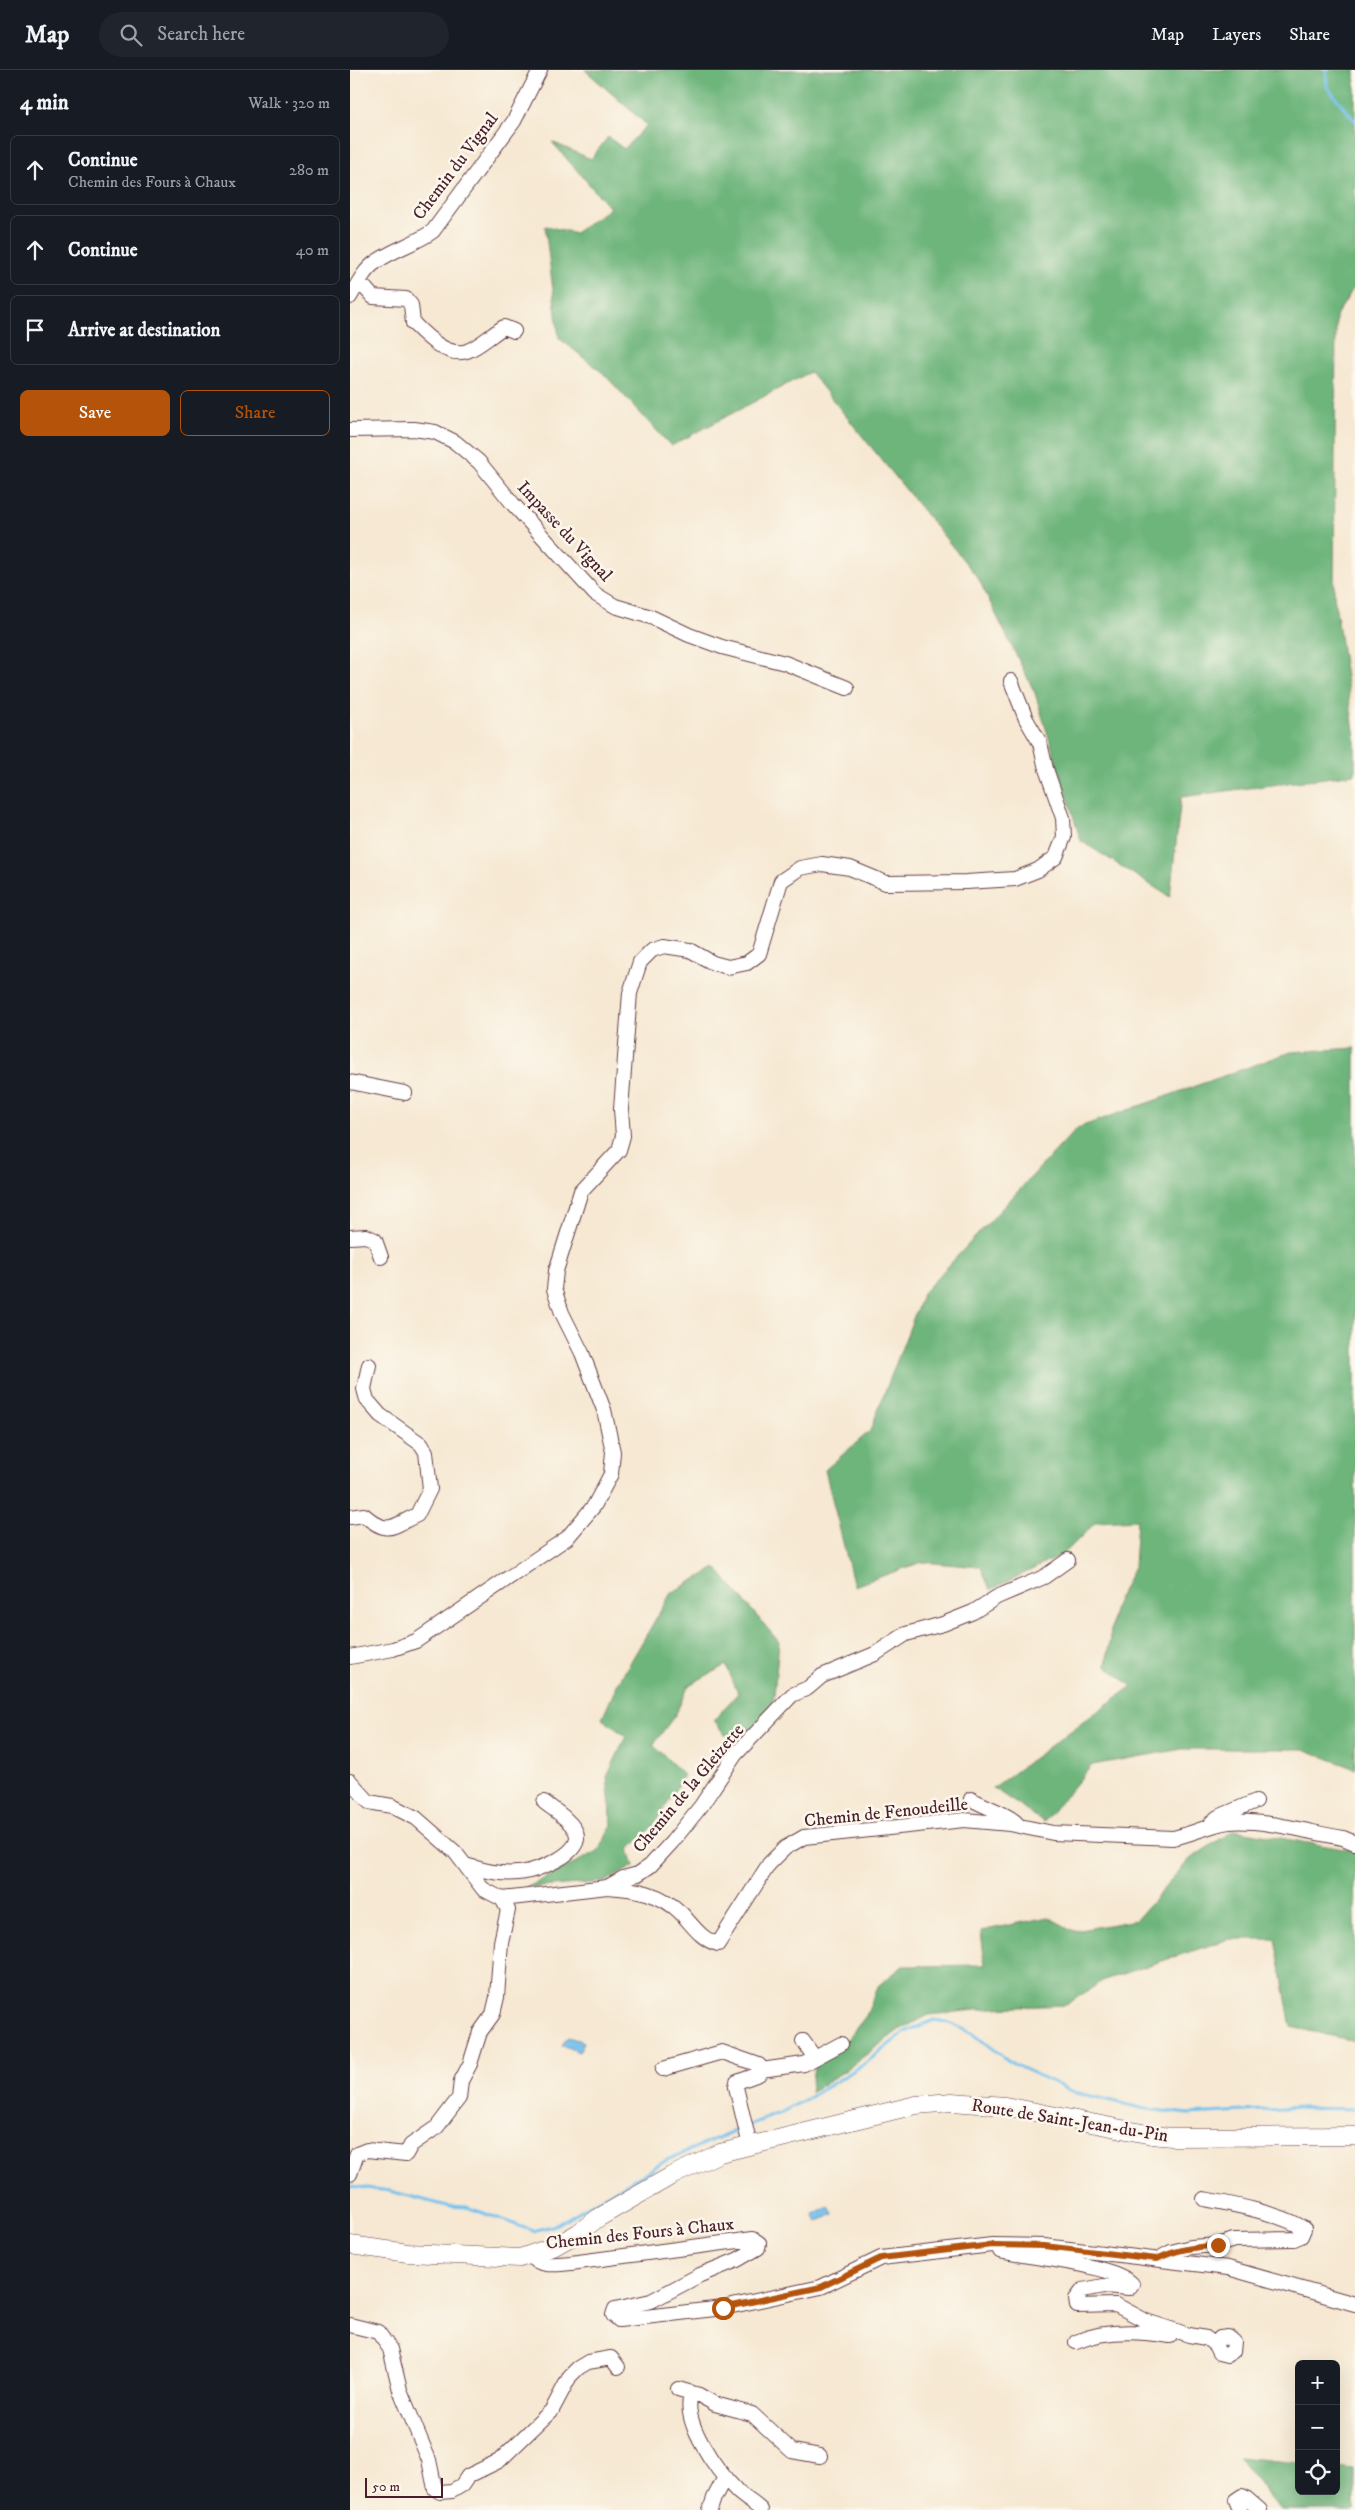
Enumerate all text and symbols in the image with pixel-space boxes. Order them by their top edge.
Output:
search box [99,12,449,57]
text: Map [25,20,69,50]
icon: search [117,21,145,49]
text: Search here [157,23,245,46]
text: Map [1151,24,1184,46]
text: Layers [1212,24,1261,46]
text: Share [1289,24,1330,46]
text: 4 min [20,90,69,116]
text: Walk · 320 m [248,93,330,113]
street label: Chemin du Vignal [408,108,504,225]
text: Continue [68,149,138,172]
icon: ahead [21,156,49,184]
text: 280 m [289,160,329,180]
text: Chemin des Fours à Chaux [68,172,236,192]
icon: ahead [21,236,49,264]
text: Continue [68,239,138,262]
text: 40 m [296,240,329,260]
icon: arrive [21,316,49,344]
text: Arrive at destination [68,319,220,342]
button: Save [20,390,170,436]
button: Share [180,390,330,436]
street label: Impasse du Vignal [512,477,617,587]
street label: Chemin de la Gleizette [628,1720,749,1858]
street label: Chemin de Fenoudeille [803,1793,969,1833]
street label: Route de Saint-Jean-du-Pin [970,2095,1170,2148]
street label: Chemin des Fours à Chaux [545,2213,735,2255]
route end [1207,2234,1230,2257]
route start [712,2297,735,2320]
map controls [1295,2360,1340,2495]
button: + [1295,2360,1340,2405]
button: − [1295,2405,1340,2450]
button: locate [1295,2450,1340,2495]
scale bar [365,2475,442,2498]
text: 50 m [372,2478,400,2496]

